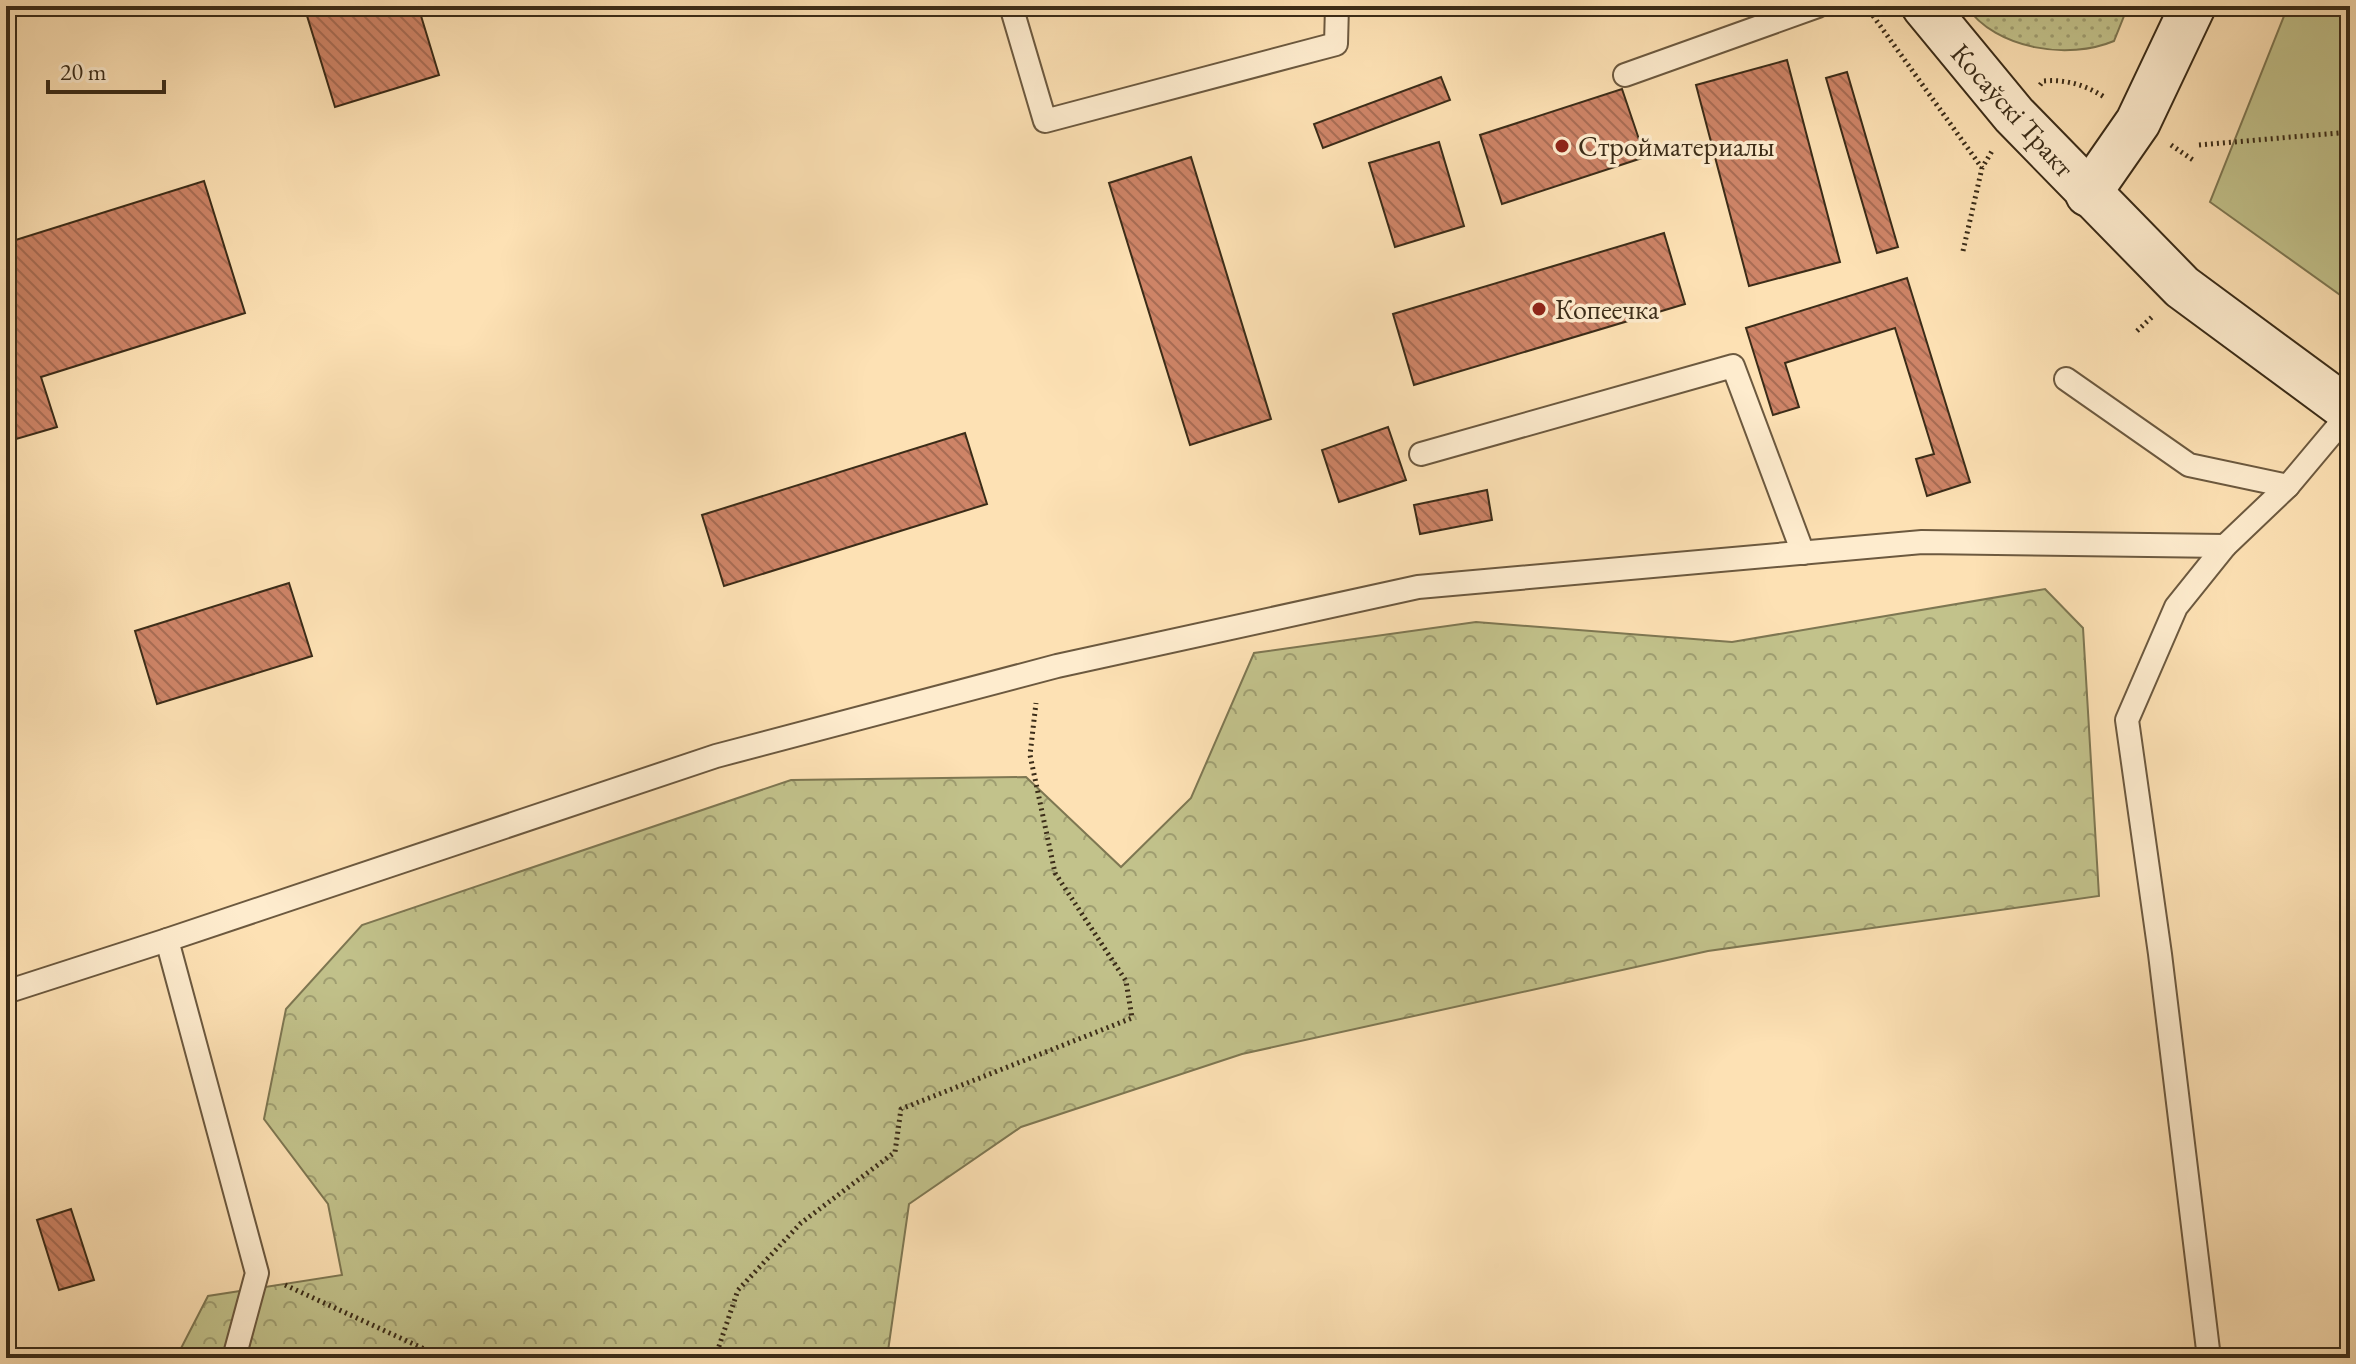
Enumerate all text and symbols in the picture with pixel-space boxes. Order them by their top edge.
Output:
street label: Косаўскі Тракт [1943,36,2083,185]
scale bar [48,44,164,94]
text: 20 m [60,56,107,87]
place label: Стройматериалы [1578,128,1775,164]
marker: Стройматериалы [1553,137,1571,155]
place label: Копеечка [1555,291,1660,327]
marker: Копеечка [1530,300,1548,318]

